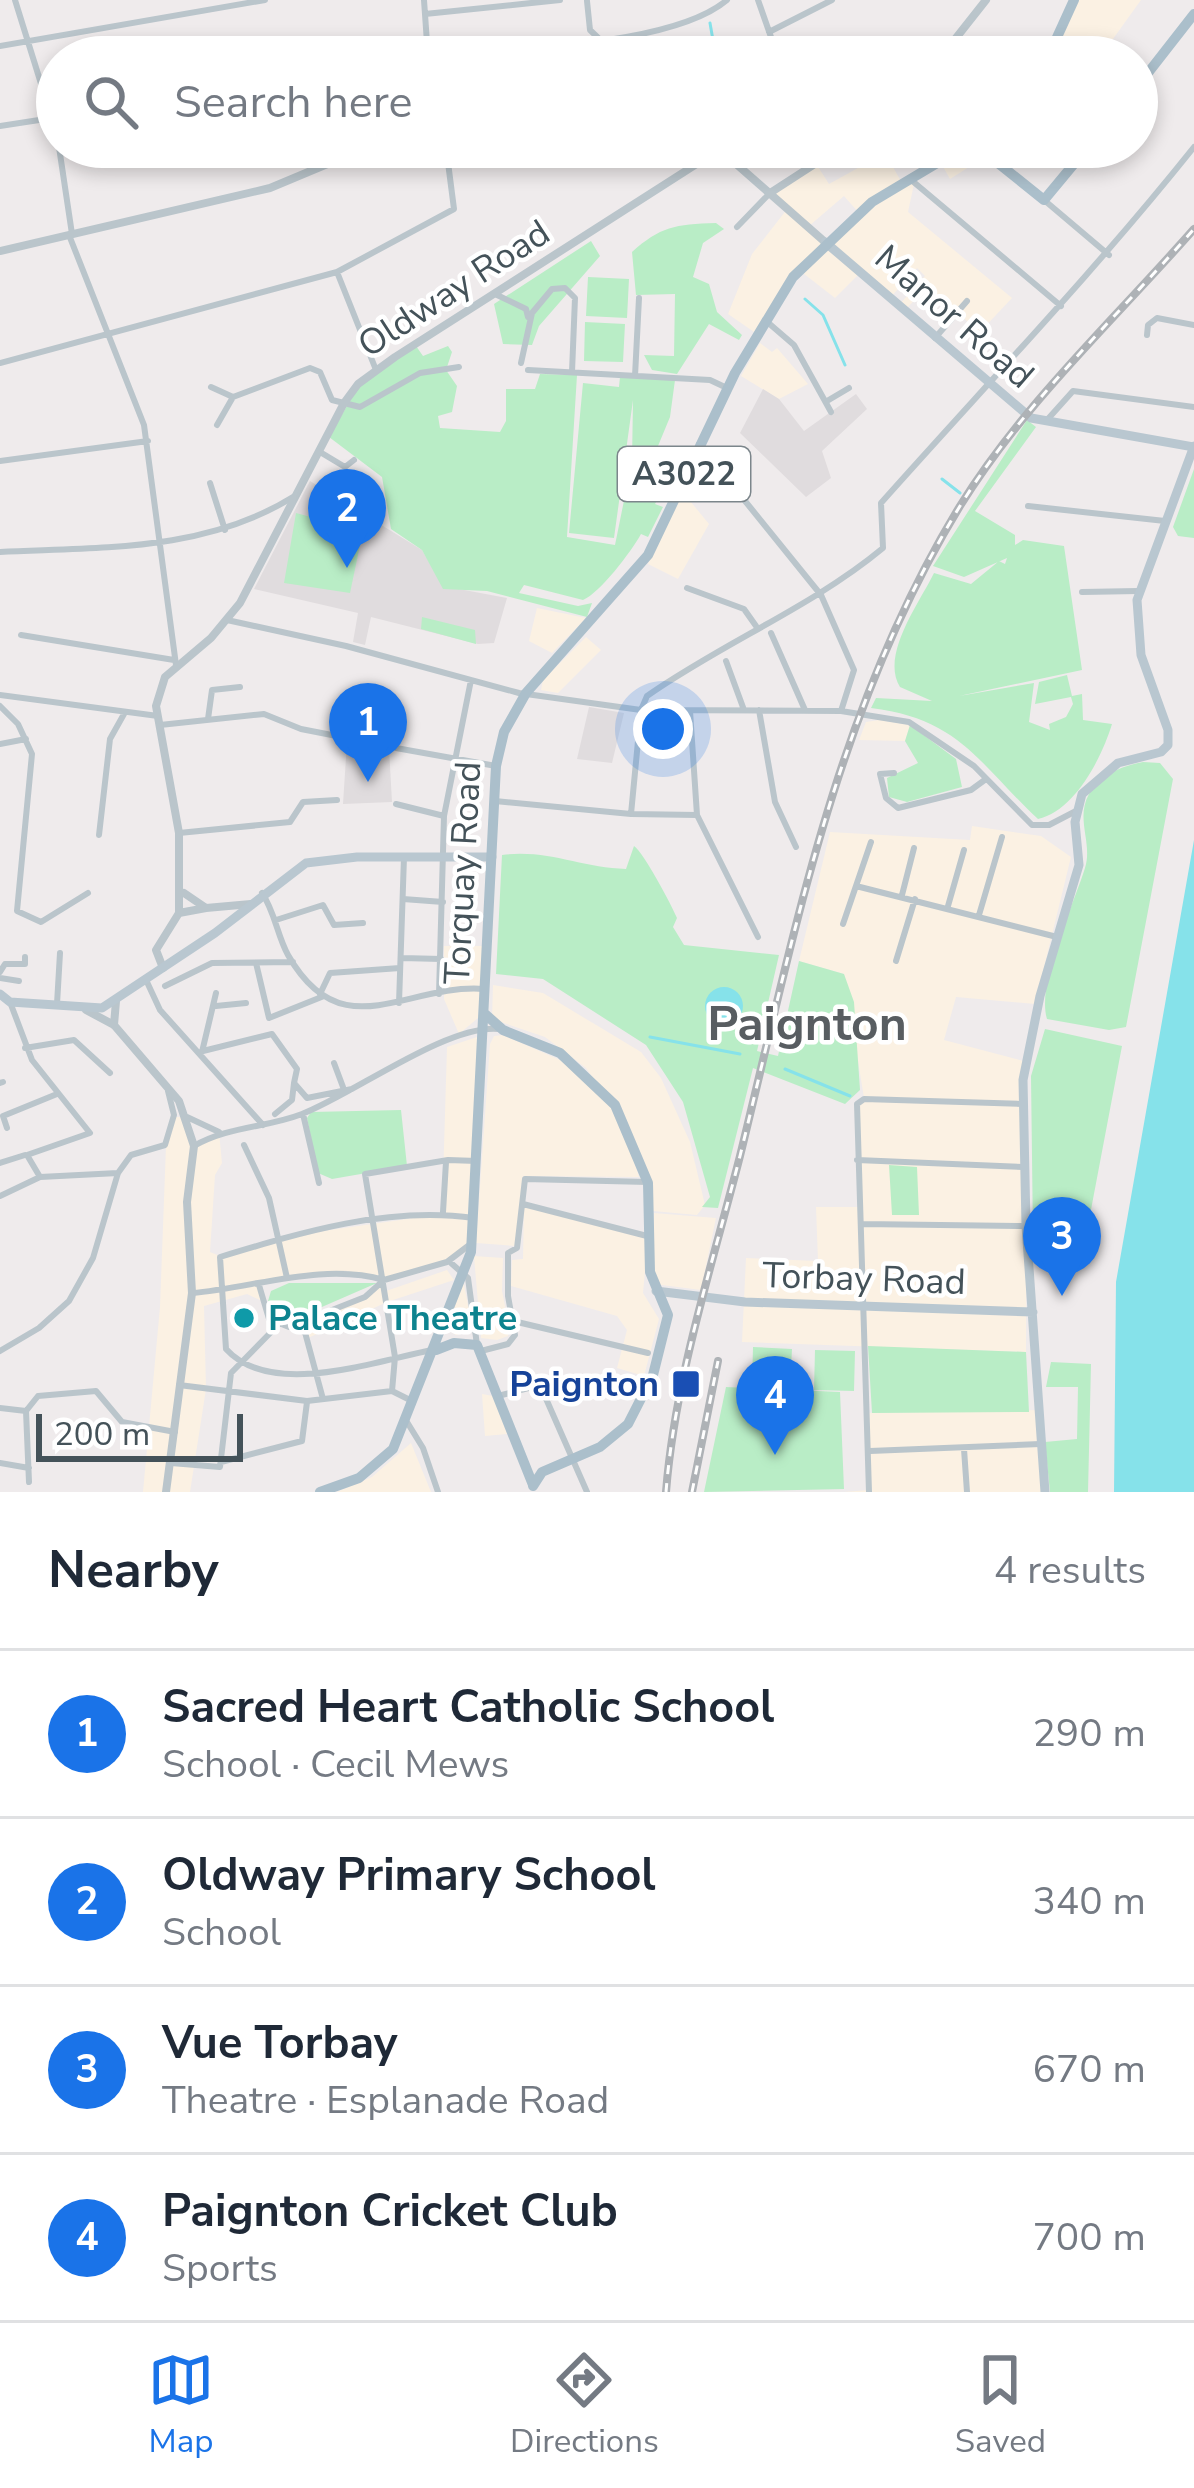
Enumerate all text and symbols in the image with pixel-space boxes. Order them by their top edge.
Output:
search box [36,36,1158,168]
icon: search [78,69,144,135]
text: Search here [174,72,413,133]
street label: Oldway Road [349,209,559,369]
street label: Manor Road [864,234,1044,400]
road number: A3022 [618,447,750,501]
pin: 2 [308,469,386,568]
pin: 1 [329,683,407,782]
your location [633,699,693,759]
street label: Torquay Road [433,760,493,986]
district label: Paignton [707,991,907,1057]
pin: 3 [1023,1197,1101,1296]
street label: Torbay Road [762,1251,966,1307]
place label: Palace Theatre [268,1294,517,1343]
marker: Palace Theatre [231,1305,257,1331]
pin: 4 [736,1356,814,1455]
place label: Paignton [509,1360,659,1409]
marker: Paignton [670,1368,702,1400]
scale bar [36,1408,243,1461]
text: 200 m [54,1412,150,1457]
text: Nearby [48,1535,219,1605]
text: 4 results [994,1544,1146,1597]
text: Sacred Heart Catholic School [162,1677,774,1738]
text: 1 [75,1707,99,1760]
text: 290 m [1032,1707,1146,1760]
text: School · Cecil Mews [162,1738,509,1791]
text: Oldway Primary School [162,1845,656,1906]
text: 2 [75,1875,99,1928]
text: 340 m [1032,1875,1146,1928]
text: School [162,1906,281,1959]
text: Vue Torbay [162,2013,398,2074]
text: 3 [75,2043,99,2096]
text: 670 m [1032,2043,1146,2096]
text: Theatre · Esplanade Road [162,2074,609,2127]
text: Paignton Cricket Club [162,2181,618,2242]
text: 4 [75,2211,99,2264]
text: 700 m [1032,2211,1146,2264]
text: Sports [162,2242,278,2295]
tab: Map [148,2347,214,2464]
tab: Directions [510,2347,659,2464]
tab: Saved [955,2347,1046,2464]

